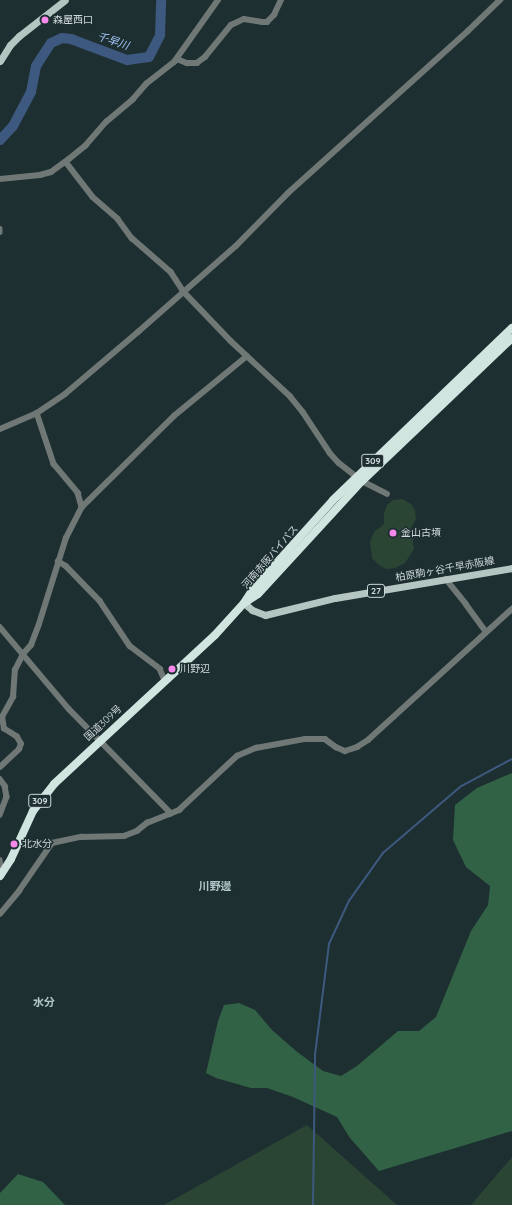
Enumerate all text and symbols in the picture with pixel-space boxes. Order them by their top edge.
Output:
place label: 森屋西口 [53,14,93,26]
marker: 森屋西口 [40,15,50,25]
water label: 千早川 [95,30,131,52]
road number: 309 [361,454,385,468]
street label: 河南赤阪バイパス [239,523,301,591]
place label: 金山古墳 [401,527,441,539]
marker: 金山古墳 [388,528,398,538]
street label: 柏原駒ヶ谷千早赤阪線 [395,554,495,584]
road number: 27 [366,584,386,598]
place label: 川野辺 [180,663,210,675]
marker: 川野辺 [167,664,177,674]
street label: 国道309号 [82,703,124,743]
road number: 309 [28,794,52,808]
place label: 北水分 [22,838,52,850]
marker: 北水分 [9,839,19,849]
district label: 川野邊 [199,879,231,893]
district label: 水分 [33,995,55,1009]

